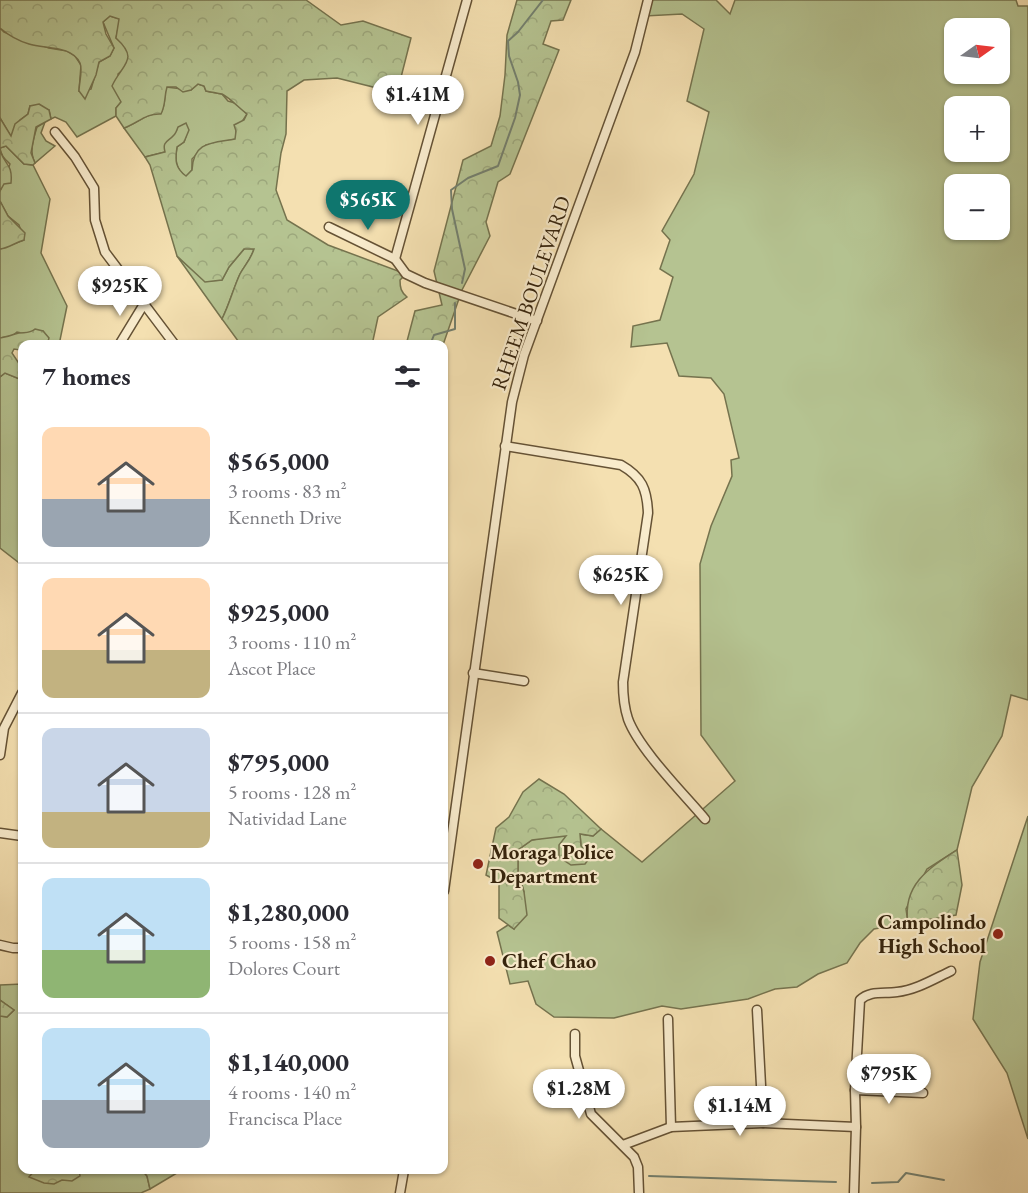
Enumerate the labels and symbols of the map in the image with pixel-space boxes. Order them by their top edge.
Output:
north arrow [944,18,1010,84]
pin: $1.41M [369,75,467,126]
pin: $565K [326,180,410,231]
street label: RHEEM BOULEVARD [485,192,576,393]
pin: $925K [78,266,162,317]
pin: $625K [579,555,663,606]
place label: Moraga Police Department [490,838,614,889]
marker: Moraga Police Department [471,857,485,871]
place label: Campolindo High School [878,908,986,959]
marker: Campolindo High School [991,927,1005,941]
place label: Chef Chao [502,947,597,974]
marker: Chef Chao [483,954,497,968]
pin: $795K [847,1054,931,1105]
pin: $1.28M [530,1069,628,1120]
pin: $1.14M [691,1086,789,1137]

